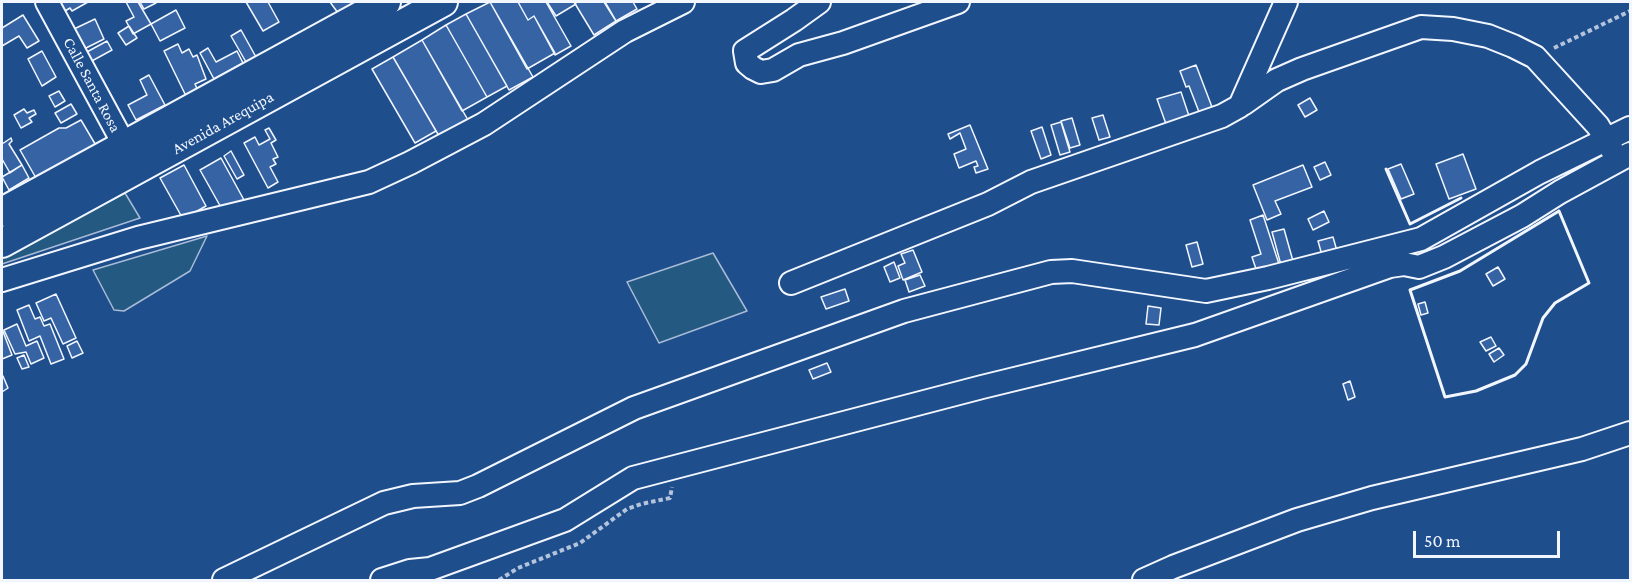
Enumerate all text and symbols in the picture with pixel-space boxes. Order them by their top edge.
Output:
street label: Calle Santa Rosa [59,34,125,136]
street label: Avenida Arequipa [169,87,277,159]
scale bar [1416,519,1563,557]
text: 50 m [1424,531,1461,551]

